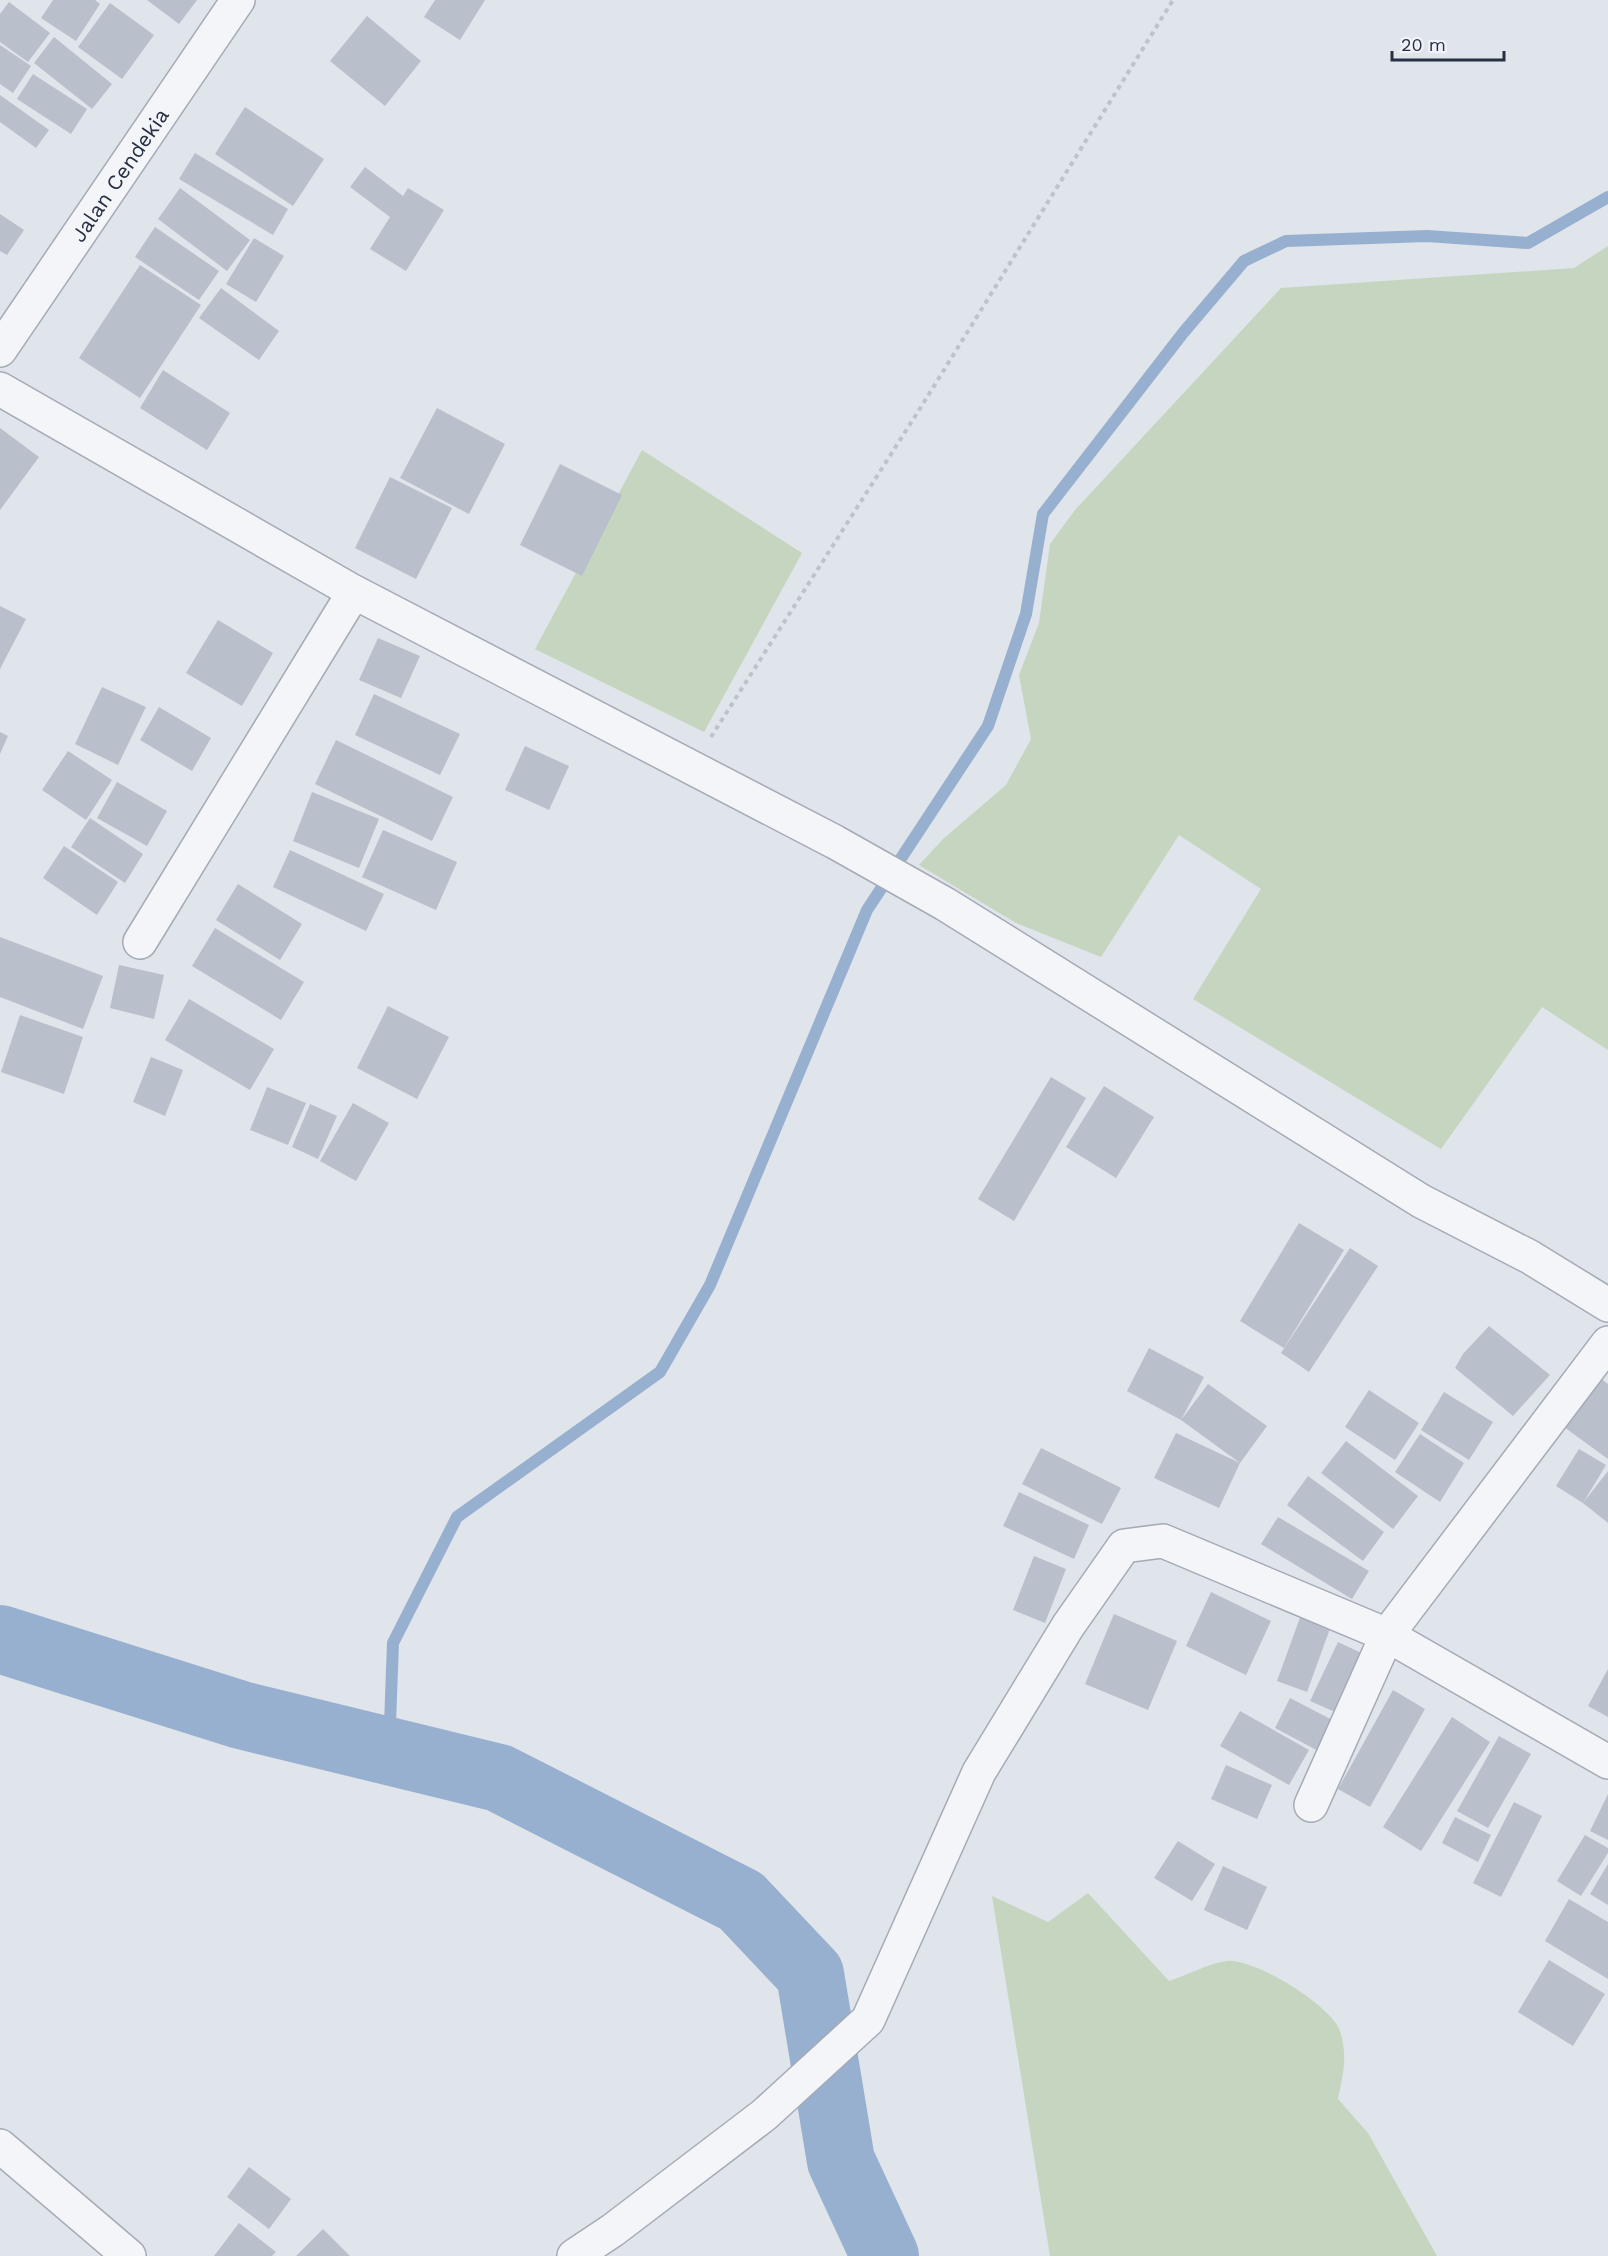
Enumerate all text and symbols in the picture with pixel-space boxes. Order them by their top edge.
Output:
scale bar [1392,24,1504,62]
text: 20 m [1401,34,1446,55]
street label: Jalan Cendekia [65,103,174,246]

